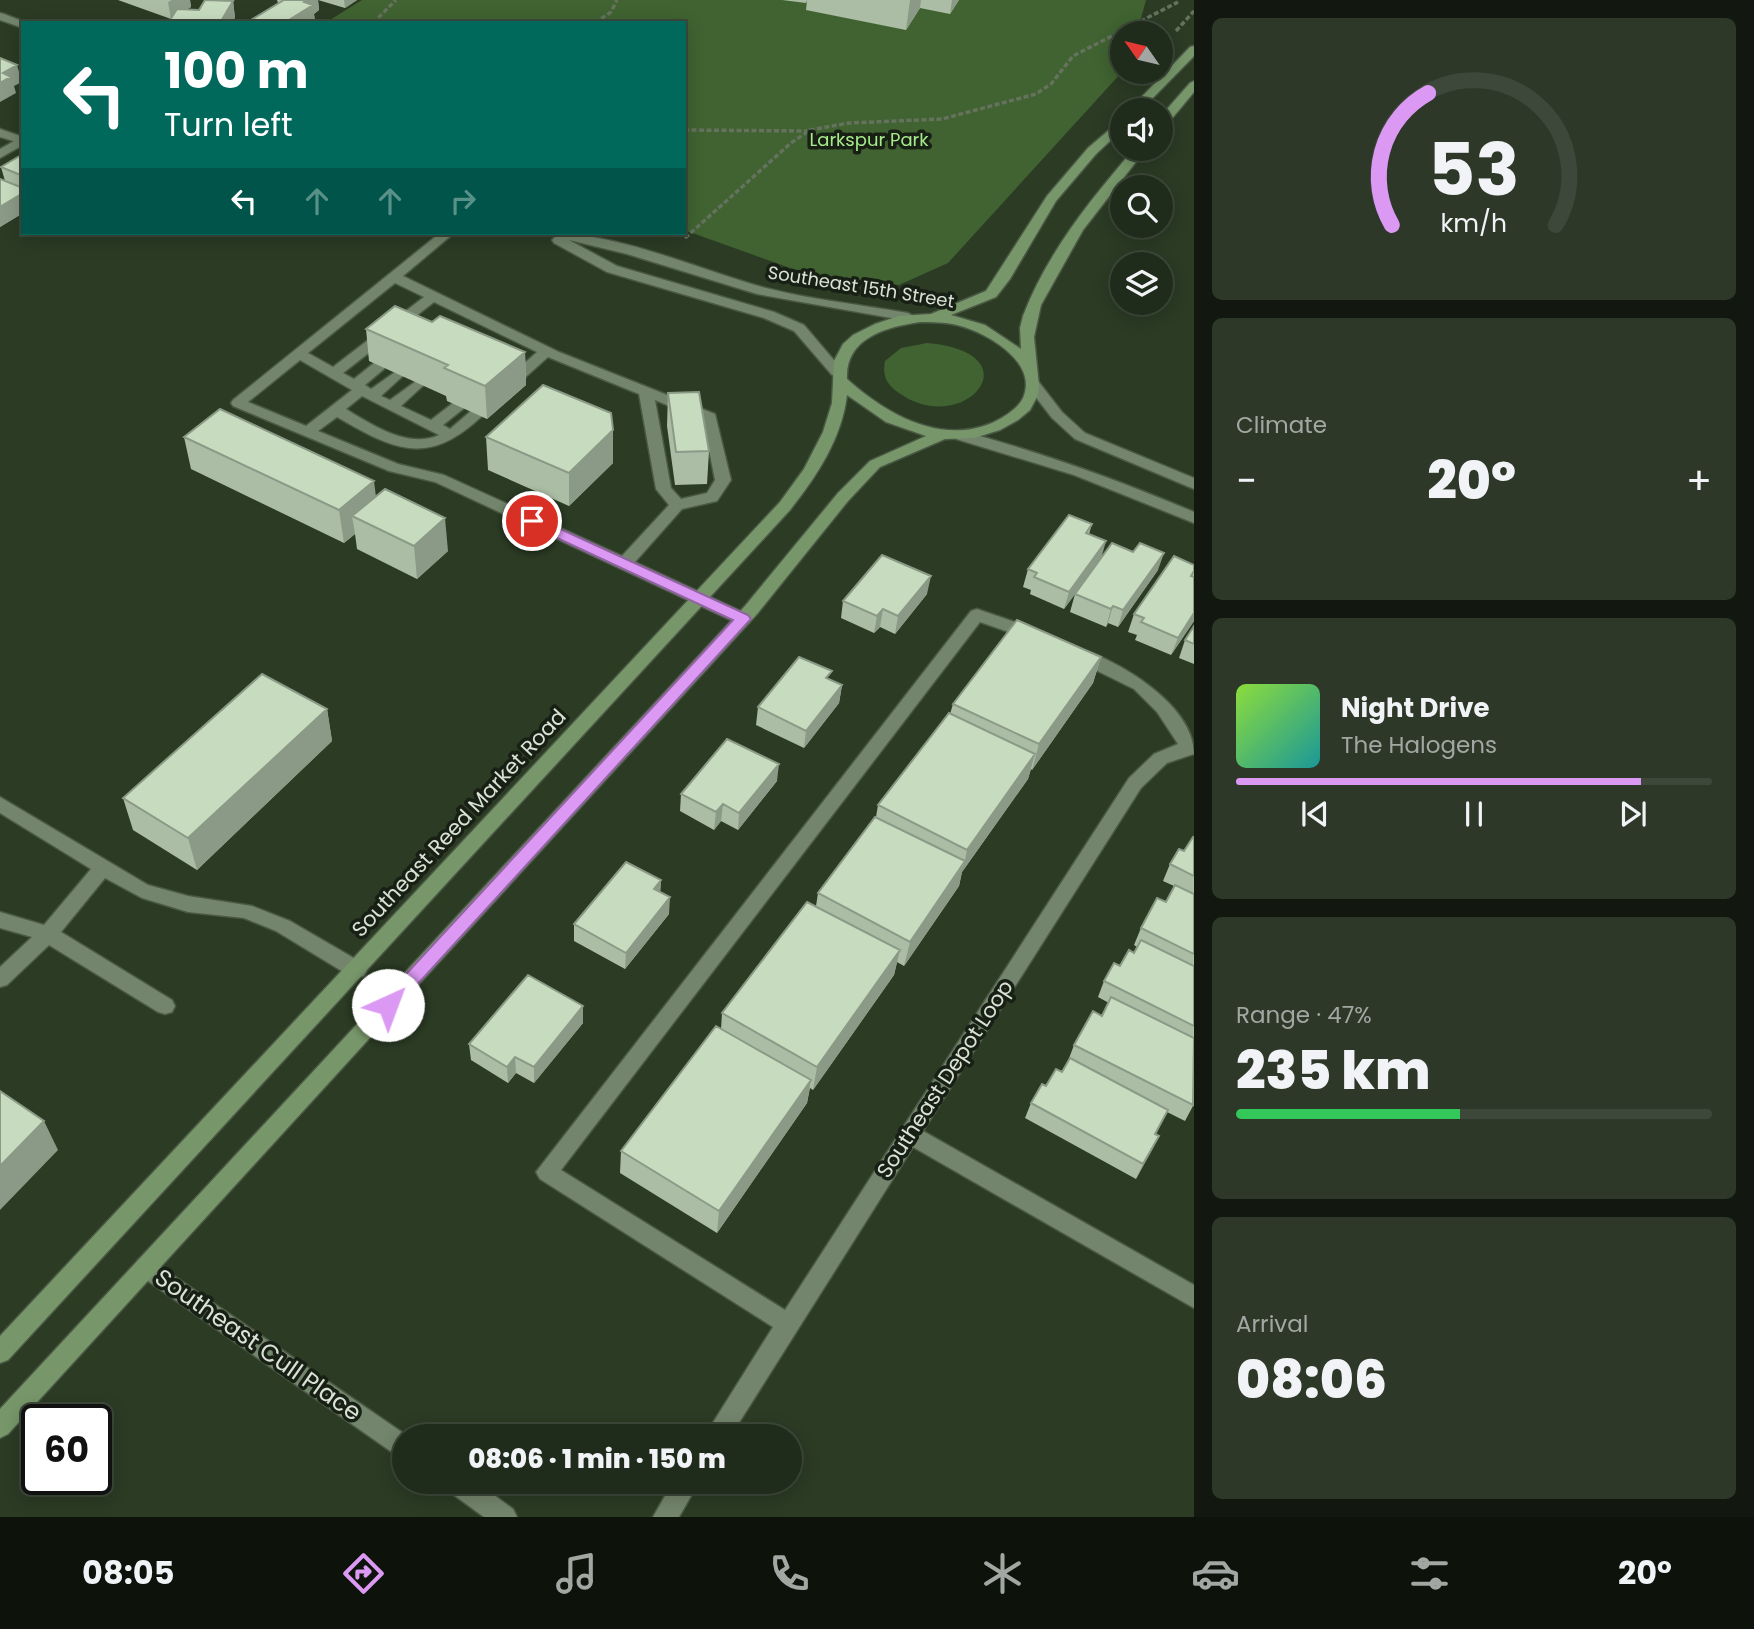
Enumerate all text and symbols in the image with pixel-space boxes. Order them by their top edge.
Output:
north arrow [1110,21,1172,84]
map controls [1110,21,1173,315]
text: 100 m [164,37,309,105]
icon: left [49,49,140,140]
button: sound [1110,98,1173,161]
text: Turn left [164,102,293,147]
text: 53 [1428,119,1520,220]
park label: Larkspur Park [809,127,929,152]
button: search [1110,175,1173,238]
icon: left [225,182,263,220]
icon: ahead [298,182,336,220]
icon: ahead [371,182,409,220]
icon: right [444,182,482,220]
text: km/h [1441,206,1507,241]
button: layers [1110,252,1173,315]
street label: Southeast 15th Street [766,259,956,314]
text: Climate [1236,409,1327,441]
text: 20° [1427,444,1516,517]
text: − [1236,454,1257,507]
text: + [1686,454,1712,507]
pin [502,491,562,551]
icon: arrive [513,502,551,540]
text: Night Drive [1341,690,1489,726]
street label: Southeast Reed Market Road [345,702,572,943]
text: The Halogens [1341,729,1497,761]
icon: previous [1296,795,1334,833]
icon: pause [1455,795,1493,833]
icon: next [1614,795,1652,833]
position arrow [351,968,425,1042]
street label: Southeast Depot Loop [870,974,1020,1183]
text: Range · 47% [1236,999,1372,1031]
text: 235 km [1236,1034,1430,1107]
street label: Southeast Cull Place [148,1261,368,1428]
text: Arrival [1236,1308,1308,1340]
text: 08:06 [1236,1343,1387,1416]
speed limit sign: 60 [21,1404,112,1495]
text: 08:06 · 1 min · 150 m [468,1441,726,1477]
icon: directions [339,1549,388,1598]
icon: music [552,1549,601,1598]
icon: phone [765,1549,814,1598]
icon: climate [978,1549,1027,1598]
icon: car [1191,1549,1240,1598]
icon: filters [1405,1549,1454,1598]
text: 08:05 [82,1550,174,1595]
text: 20° [1618,1550,1672,1595]

